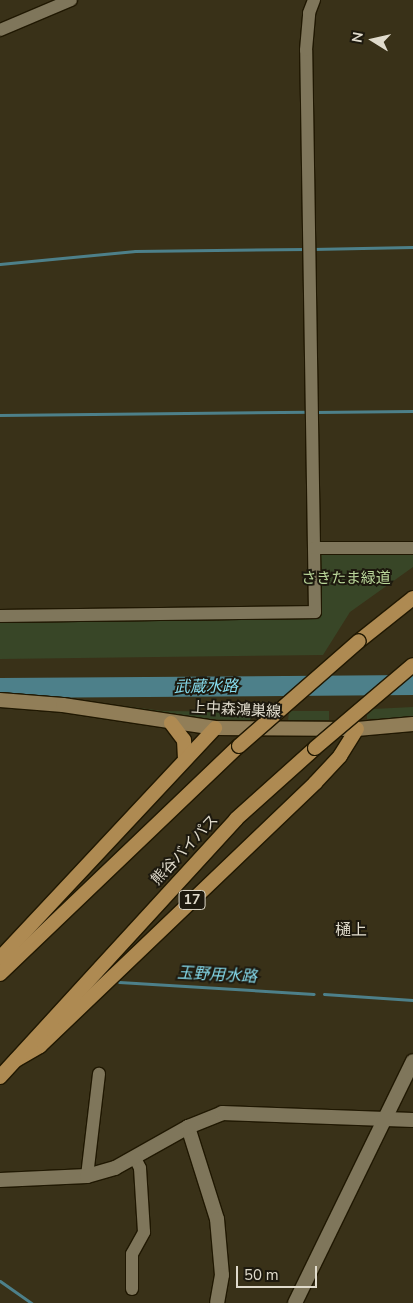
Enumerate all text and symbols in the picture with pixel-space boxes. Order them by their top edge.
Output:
north arrow [348,15,398,65]
text: N [347,31,368,44]
park label: さきたま緑道 [301,570,391,588]
water label: 武蔵水路 [174,677,238,697]
street label: 上中森鴻巣線 [191,699,281,721]
street label: 熊谷バイパス [148,811,222,889]
road number: 17 [178,888,206,912]
district label: 樋上 [335,920,367,940]
water label: 玉野用水路 [177,963,257,987]
scale bar [238,1256,319,1288]
text: 50 m [244,1265,279,1285]

